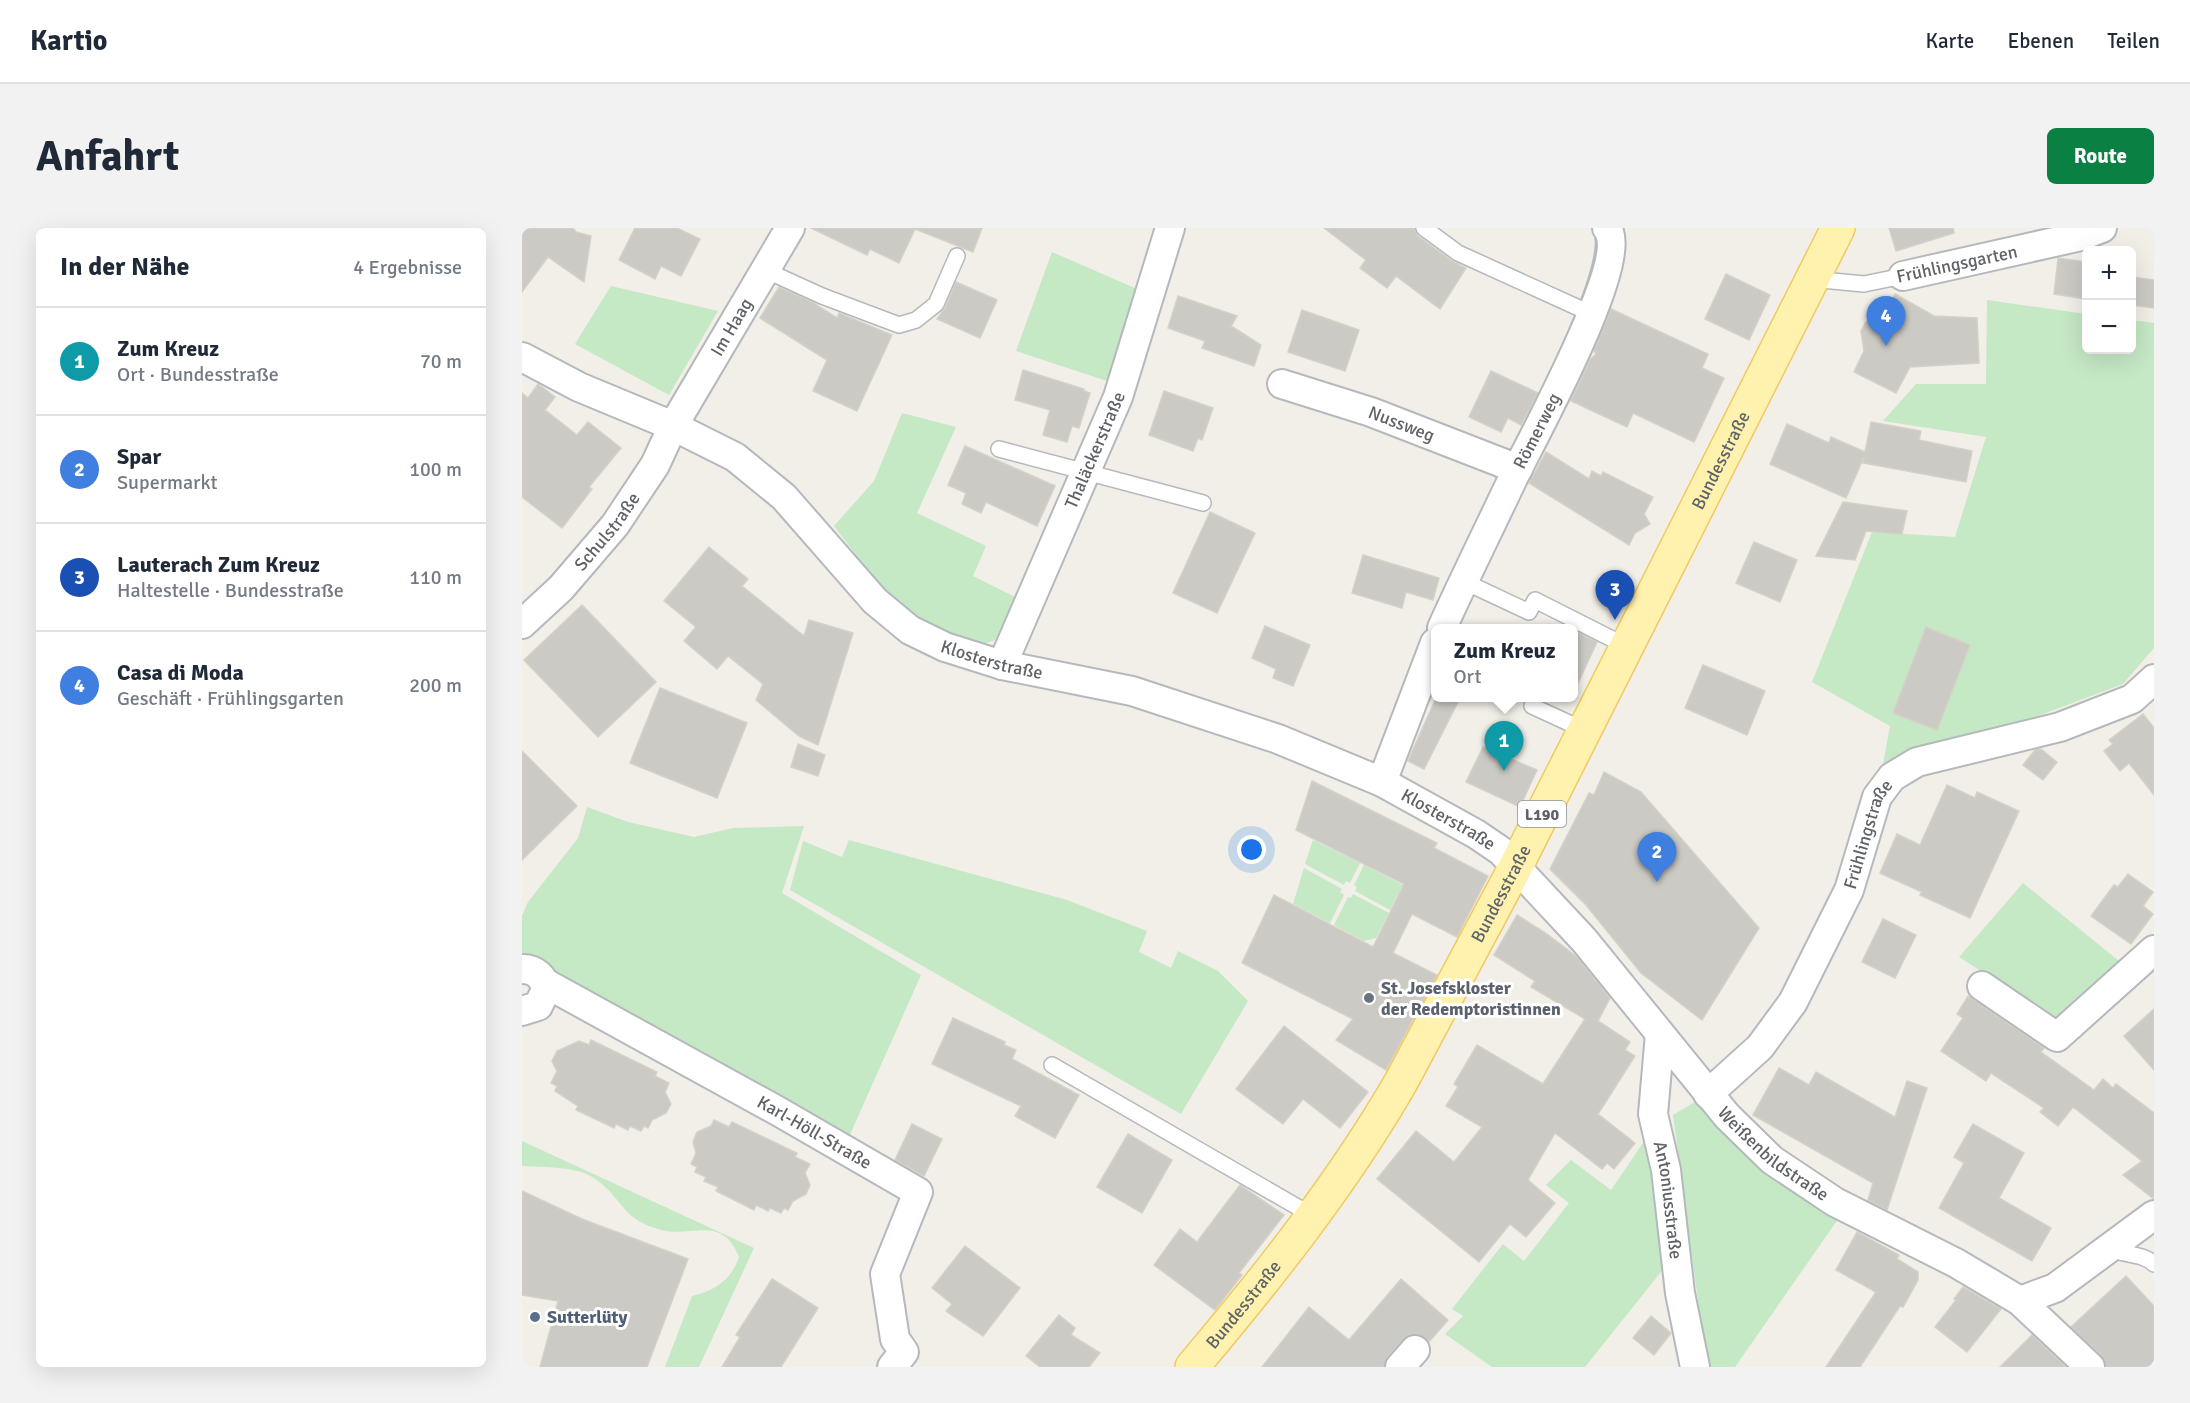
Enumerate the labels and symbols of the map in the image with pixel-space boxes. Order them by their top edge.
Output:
street label: Frühlingsgarten [1894,240,2020,288]
street label: Im Haag [706,294,757,360]
pin: 4 [1866,296,1906,346]
street label: Thaläckerstraße [1060,389,1130,512]
street label: Römerweg [1509,390,1565,472]
street label: Nussweg [1365,401,1438,447]
street label: Bundesstraße [1687,408,1755,513]
street label: Schulstraße [570,488,645,575]
pin: 3 [1596,570,1634,620]
street label: Klosterstraße [938,635,1045,684]
pin: 1 [1484,722,1524,771]
street label: Frühlingstraße [1839,775,1897,892]
street label: Klosterstraße [1397,784,1500,855]
road number: L190 [1518,801,1566,827]
pin: 2 [1638,832,1676,882]
your location [1237,835,1266,864]
street label: Bundesstraße [1466,841,1536,946]
place label: St. Josefskloster der Redemptoristinnen [1381,977,1561,1020]
marker: St. Josefskloster der Redemptoristinnen [1362,991,1376,1005]
street label: Karl-Höll-Straße [753,1091,875,1174]
street label: Weißenbildstraße [1713,1102,1833,1206]
street label: Antoniusstraße [1649,1139,1687,1260]
street label: Bundesstraße [1201,1256,1286,1353]
place label: Sutterlüty [547,1306,628,1328]
marker: Sutterlüty [528,1310,542,1324]

